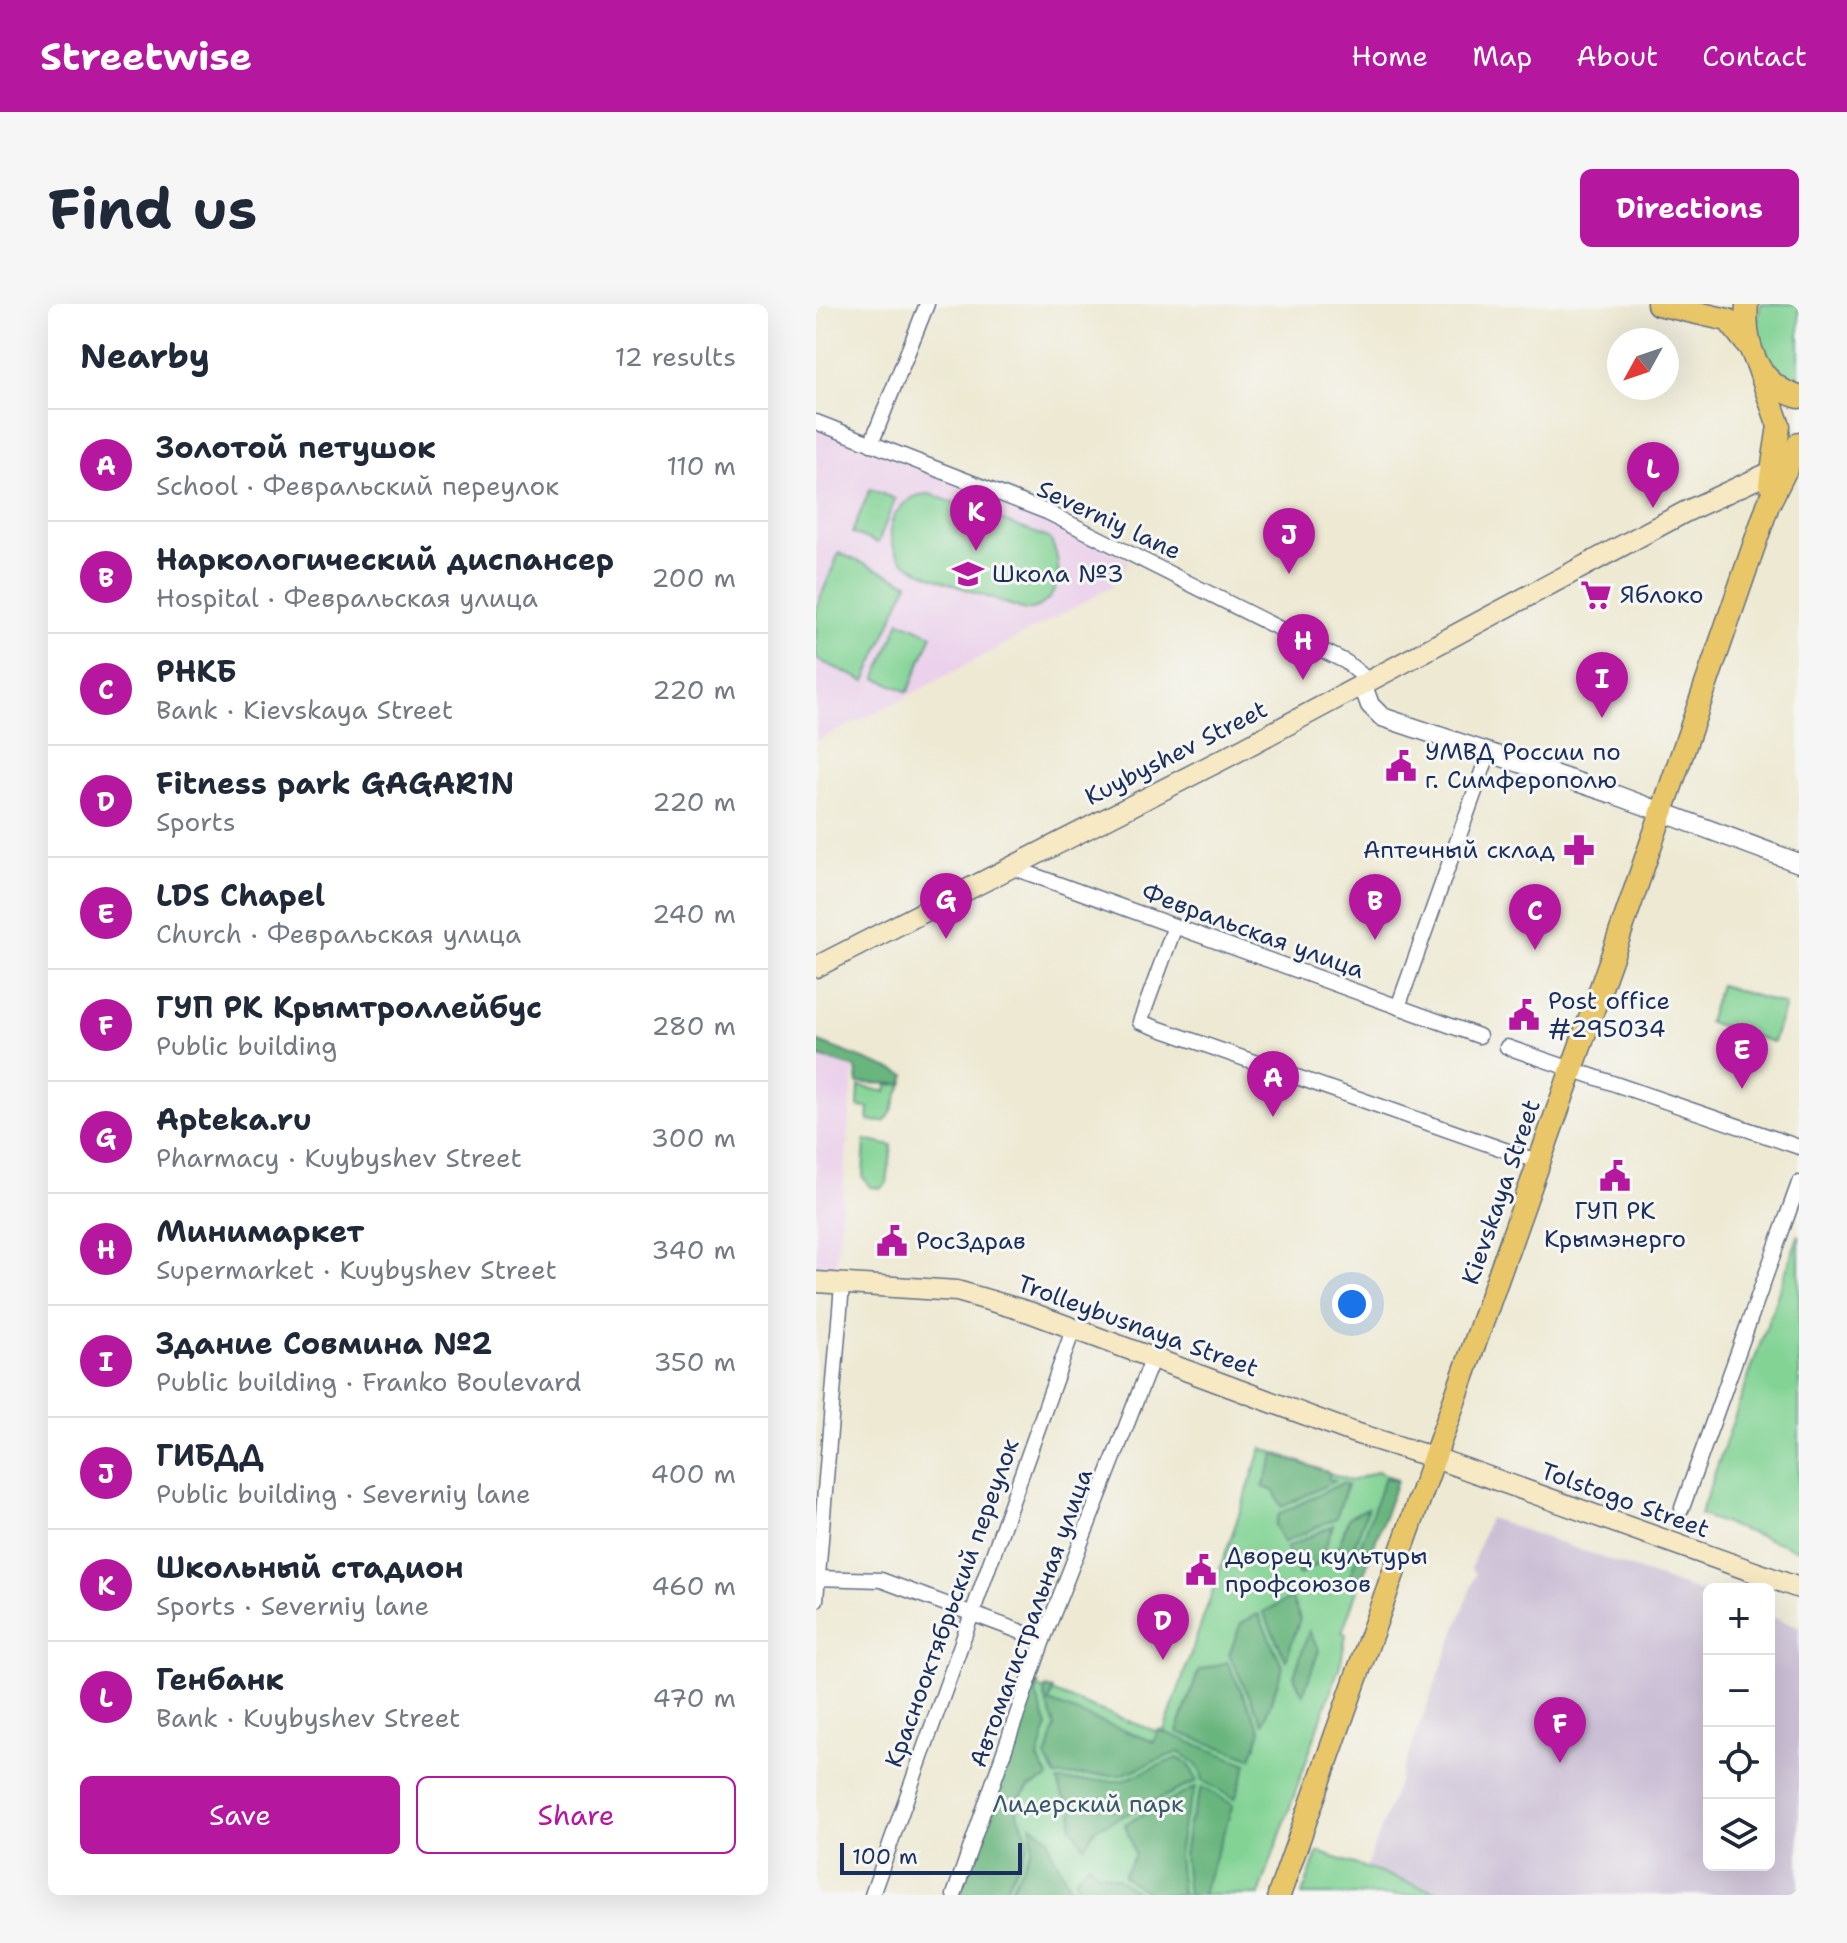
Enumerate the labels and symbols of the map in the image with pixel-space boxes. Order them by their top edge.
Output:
north arrow [1607,328,1679,400]
pin: L [1627,442,1679,508]
street label: Severniy lane [1032,473,1186,567]
pin: K [950,485,1002,551]
pin: J [1263,508,1315,574]
school or university icon: Школа №3 [951,557,985,591]
place label: Школа №3 [992,558,1124,590]
supermarket icon: Яблоко [1579,578,1613,612]
place label: Яблоко [1620,579,1703,611]
pin: H [1277,614,1329,680]
pin: I [1576,652,1628,718]
street label: Kuybyshev Street [1079,693,1273,813]
place label: УМВД России по г. Симферополю [1425,736,1621,796]
public building icon: УМВД России по г. Симферополю [1384,749,1418,783]
pharmacy icon: Аптечный склад [1562,833,1596,867]
place label: Аптечный склад [1363,834,1555,866]
pin: G [920,873,972,939]
pin: B [1349,874,1401,940]
street label: Февральская улица [1137,876,1369,986]
pin: C [1509,884,1561,950]
place label: Post office #295034 [1548,985,1670,1045]
public building icon: Post office #295034 [1507,998,1541,1032]
pin: E [1716,1023,1768,1089]
pin: A [1247,1051,1299,1117]
street label: Kievskaya Street [1454,1095,1548,1289]
public building icon: ГУП РК Крымэнерго [1598,1159,1632,1193]
place label: ГУП РК Крымэнерго [1544,1195,1686,1255]
public building icon: РосЗдрав [875,1224,909,1258]
place label: РосЗдрав [916,1225,1026,1257]
street label: Trolleybusnaya Street [1013,1267,1263,1385]
your location [1332,1284,1372,1324]
street label: Краснооктябрьский переулок [878,1434,1027,1772]
street label: Tolstogo Street [1536,1455,1714,1545]
street label: Автомагистральная улица [962,1464,1100,1772]
place label: Дворец культуры профсоюзов [1225,1540,1428,1600]
public building icon: Дворец культуры профсоюзов [1184,1553,1218,1587]
pin: D [1137,1594,1189,1660]
pin: F [1534,1697,1586,1763]
park label: Лидерский парк [992,1788,1184,1820]
scale bar [840,1839,1022,1875]

